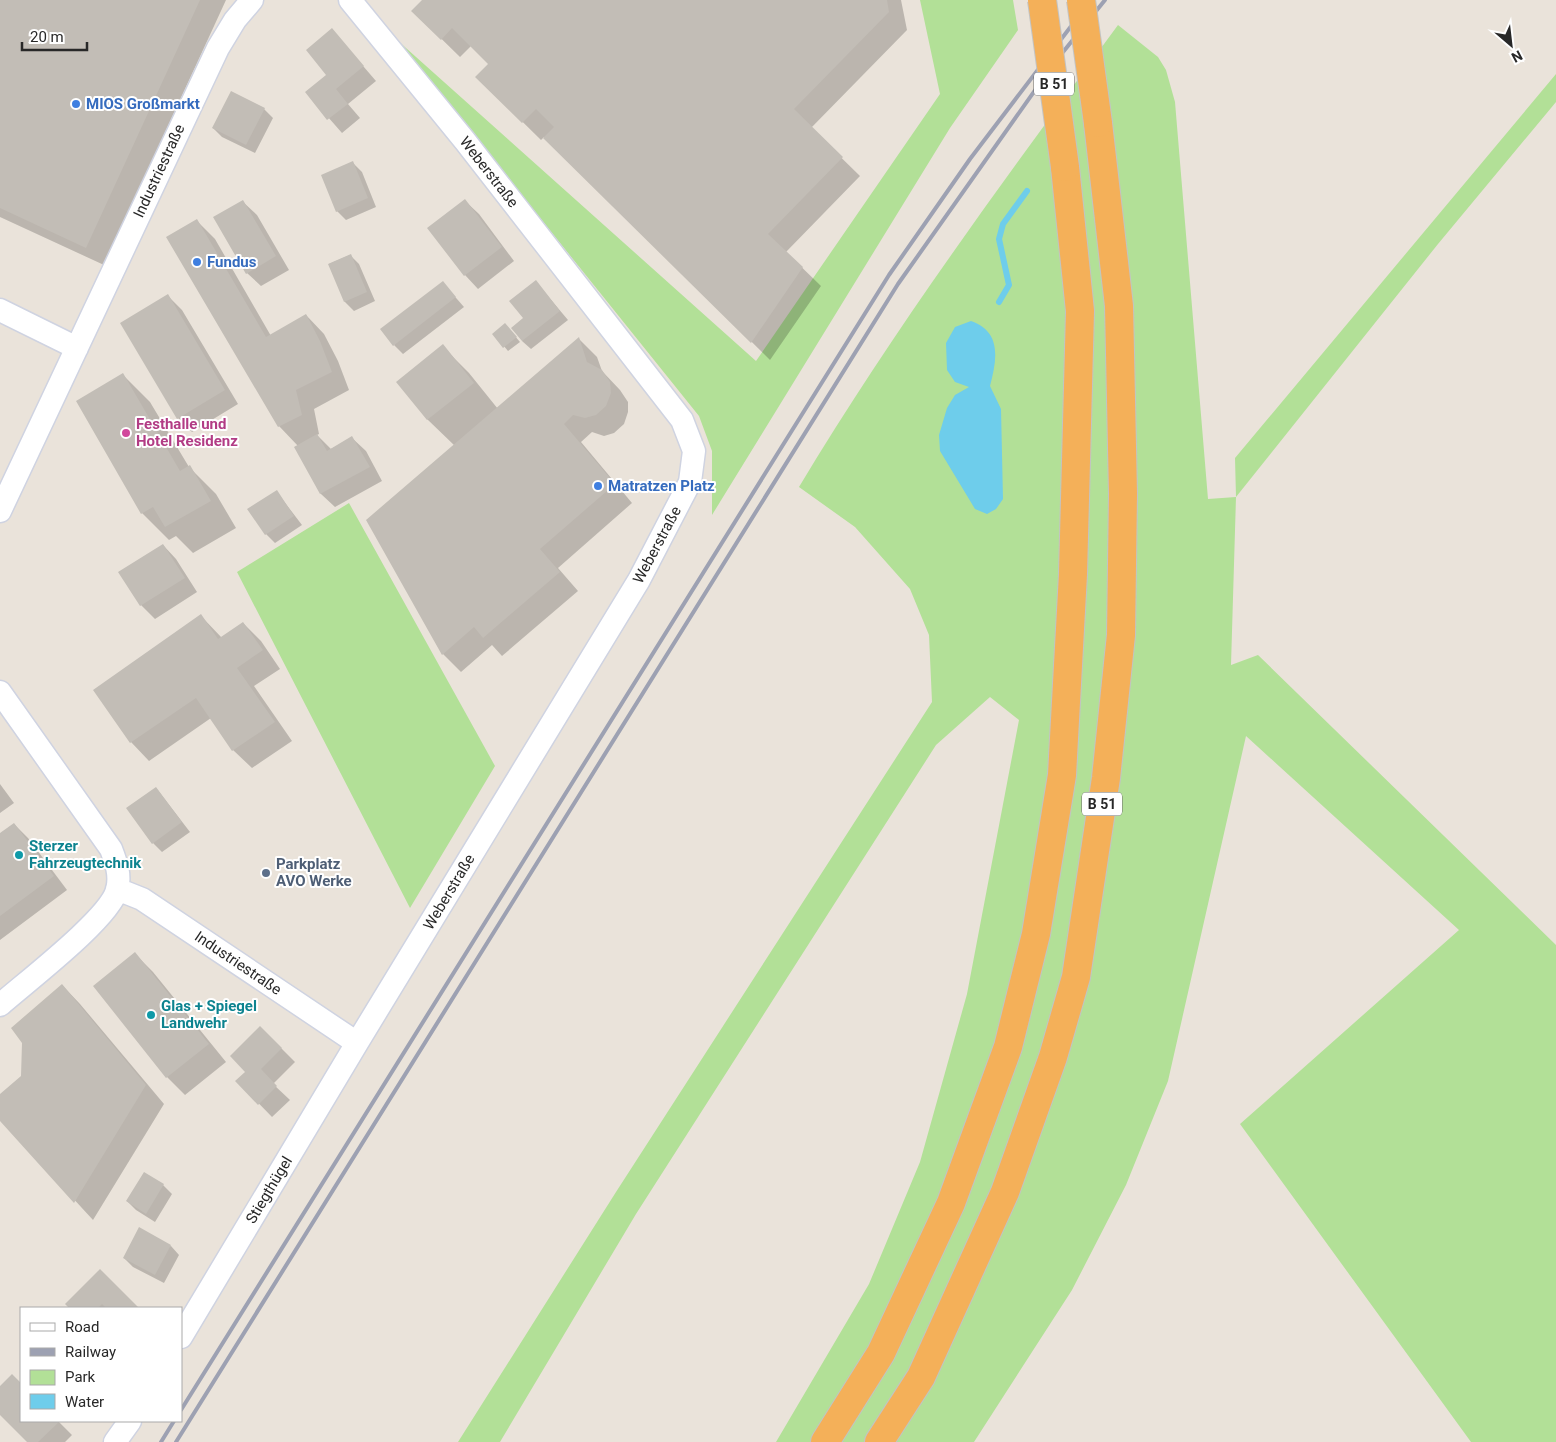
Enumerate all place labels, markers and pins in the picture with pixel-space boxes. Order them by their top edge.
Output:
place label: MIOS Großmarkt [86,95,200,113]
marker: MIOS Großmarkt [70,98,82,110]
place label: Fundus [207,253,257,271]
marker: Fundus [191,256,203,268]
place label: Festhalle und Hotel Residenz [136,415,238,450]
marker: Festhalle und Hotel Residenz [120,427,132,439]
place label: Matratzen Platz [608,477,715,495]
marker: Matratzen Platz [592,480,604,492]
place label: Sterzer Fahrzeugtechnik [29,837,142,872]
marker: Sterzer Fahrzeugtechnik [13,849,25,861]
place label: Parkplatz AVO Werke [276,855,352,890]
marker: Parkplatz AVO Werke [260,867,272,879]
place label: Glas + Spiegel Landwehr [161,997,257,1032]
marker: Glas + Spiegel Landwehr [145,1009,157,1021]

